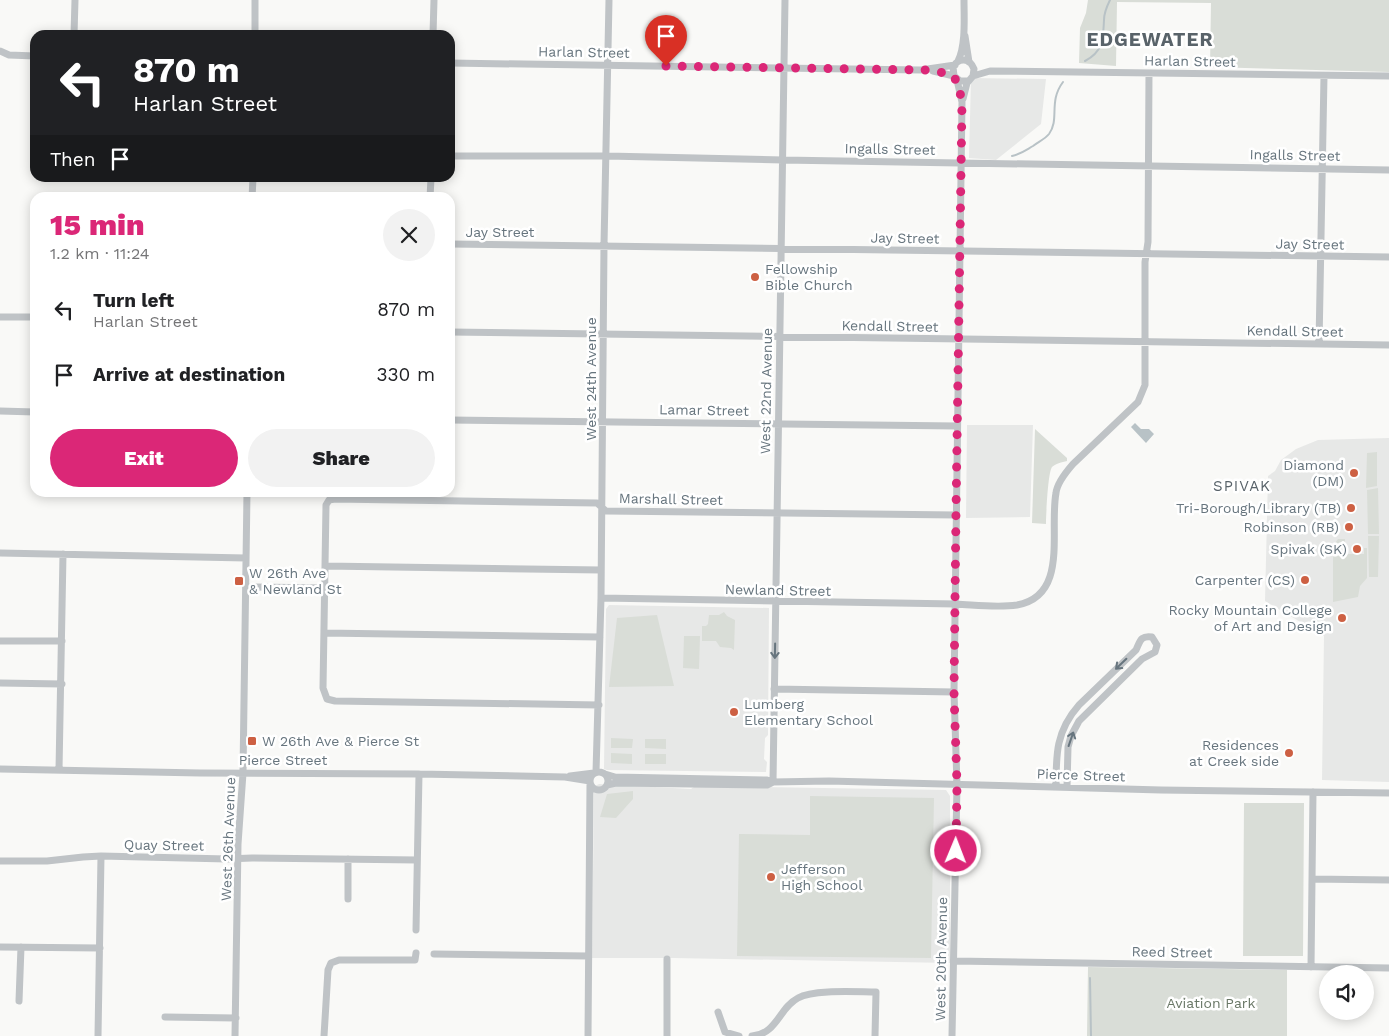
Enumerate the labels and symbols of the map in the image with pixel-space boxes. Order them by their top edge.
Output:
pin [645,15,687,66]
district label: EDGEWATER [1086,28,1214,51]
street label: Harlan Street [538,43,630,61]
street label: Harlan Street [1144,52,1236,70]
street label: Ingalls Street [844,140,936,158]
street label: Ingalls Street [1249,146,1341,164]
street label: Jay Street [466,224,535,240]
street label: Jay Street [870,229,940,247]
street label: Jay Street [1275,235,1345,253]
place label: Fellowship Bible Church [765,261,853,293]
marker: Fellowship Bible Church [749,271,761,283]
street label: West 24th Avenue [583,317,599,441]
street label: Kendall Street [841,317,939,335]
street label: Kendall Street [1246,322,1344,340]
street label: West 22nd Avenue [757,328,775,454]
street label: Lamar Street [659,401,749,419]
place label: Diamond (DM) [1283,457,1344,489]
marker: Diamond (DM) [1348,467,1360,479]
district label: SPIVAK [1213,477,1271,495]
street label: Marshall Street [619,490,723,508]
place label: Tri-Borough/Library (TB) [1176,500,1341,516]
marker: Tri-Borough/Library (TB) [1345,502,1357,514]
place label: Robinson (RB) [1244,519,1339,535]
marker: Robinson (RB) [1343,521,1355,533]
place label: Spivak (SK) [1271,541,1347,557]
marker: Spivak (SK) [1351,543,1363,555]
place label: W 26th Ave & Newland St [249,565,342,597]
place label: Carpenter (CS) [1195,572,1295,588]
marker: Carpenter (CS) [1299,574,1311,586]
marker: W 26th Ave & Newland St [233,575,245,587]
street label: Newland Street [725,581,831,599]
place label: Rocky Mountain College of Art and Design [1169,602,1332,634]
marker: Rocky Mountain College of Art and Design [1336,612,1348,624]
one-way arrow [770,642,780,659]
one-way arrow [1115,658,1127,670]
place label: Lumberg Elementary School [744,696,874,728]
marker: Lumberg Elementary School [728,706,740,718]
one-way arrow [1067,732,1076,747]
place label: W 26th Ave & Pierce St [262,733,419,749]
marker: W 26th Ave & Pierce St [246,735,258,747]
place label: Residences at Creek side [1189,737,1279,769]
marker: Residences at Creek side [1283,747,1295,759]
street label: Pierce Street [239,752,327,768]
street label: Pierce Street [1036,765,1126,785]
street label: West 26th Avenue [218,777,238,901]
position arrow [929,824,981,876]
street label: Quay Street [124,836,204,854]
place label: Jefferson High School [781,861,863,893]
marker: Jefferson High School [765,871,777,883]
street label: West 20th Avenue [932,897,950,1021]
street label: Reed Street [1131,943,1213,961]
park label: Aviation Park [1167,995,1256,1011]

